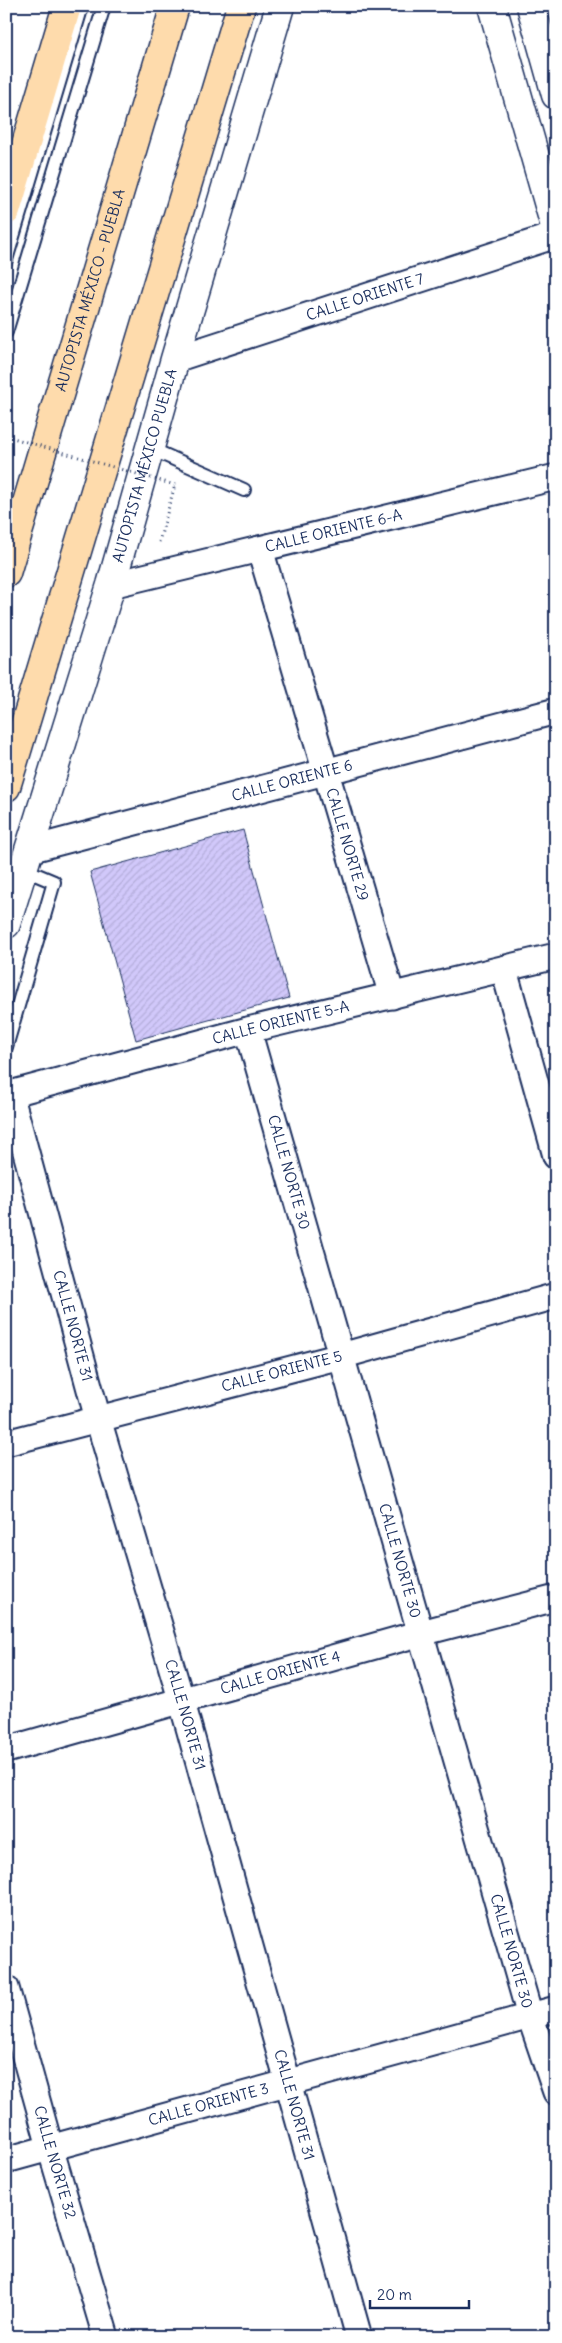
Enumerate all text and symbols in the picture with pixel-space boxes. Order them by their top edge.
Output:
street label: AUTOPISTA MÉXICO - PUEBLA [51,186,129,394]
street label: CALLE ORIENTE 7 [304,269,426,325]
street label: AUTOPISTA MÉXICO PUEBLA [108,366,181,564]
street label: CALLE ORIENTE 6-A [263,505,404,556]
street label: CALLE ORIENTE 6 [229,755,354,805]
street label: CALLE NORTE 29 [322,786,373,903]
street label: CALLE ORIENTE 5-A [210,996,351,1048]
street label: CALLE NORTE 30 [264,1113,315,1232]
street label: CALLE NORTE 31 [49,1268,97,1383]
street label: CALLE ORIENTE 5 [219,1346,344,1396]
street label: CALLE NORTE 30 [375,1501,426,1620]
street label: CALLE ORIENTE 4 [218,1646,343,1698]
street label: CALLE NORTE 31 [161,1657,210,1772]
street label: CALLE NORTE 30 [487,1892,537,2010]
street label: CALLE NORTE 31 [270,2047,319,2162]
street label: CALLE ORIENTE 3 [146,2078,271,2129]
street label: CALLE NORTE 32 [30,2104,81,2221]
scale bar [370,2278,468,2310]
text: 20 m [377,2285,412,2304]

